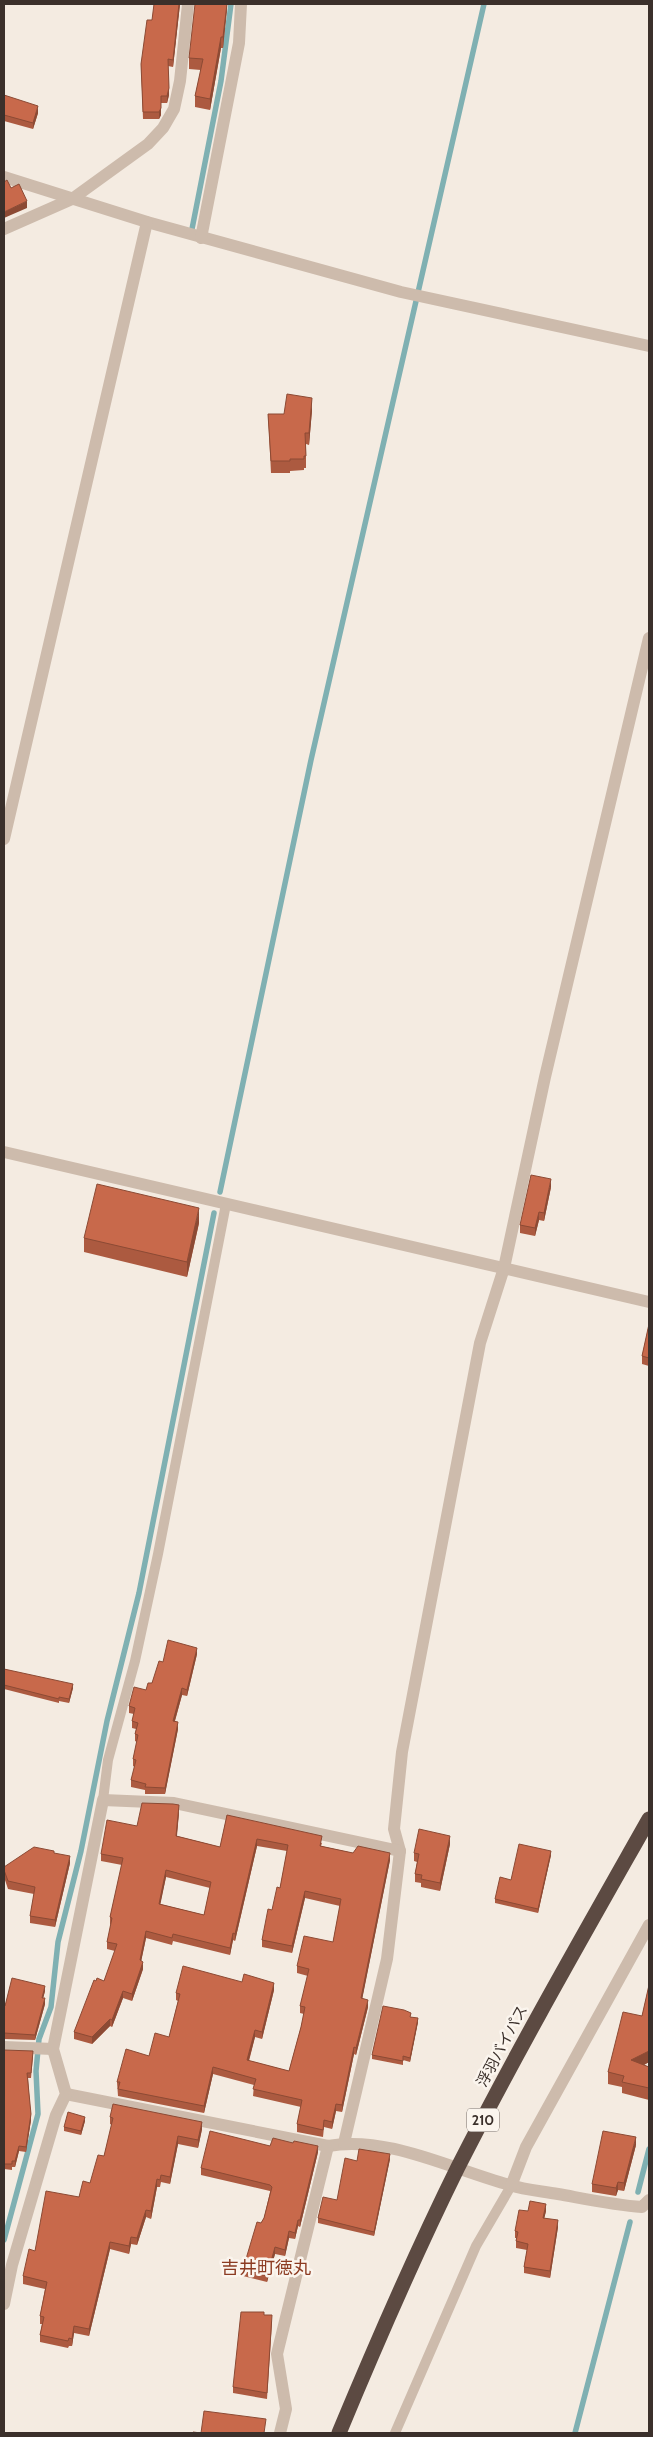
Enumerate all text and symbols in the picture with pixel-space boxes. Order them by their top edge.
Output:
street label: 浮羽バイパス [473,2002,531,2090]
road number: 210 [467,2108,499,2132]
district label: 吉井町徳丸 [221,2257,311,2279]

